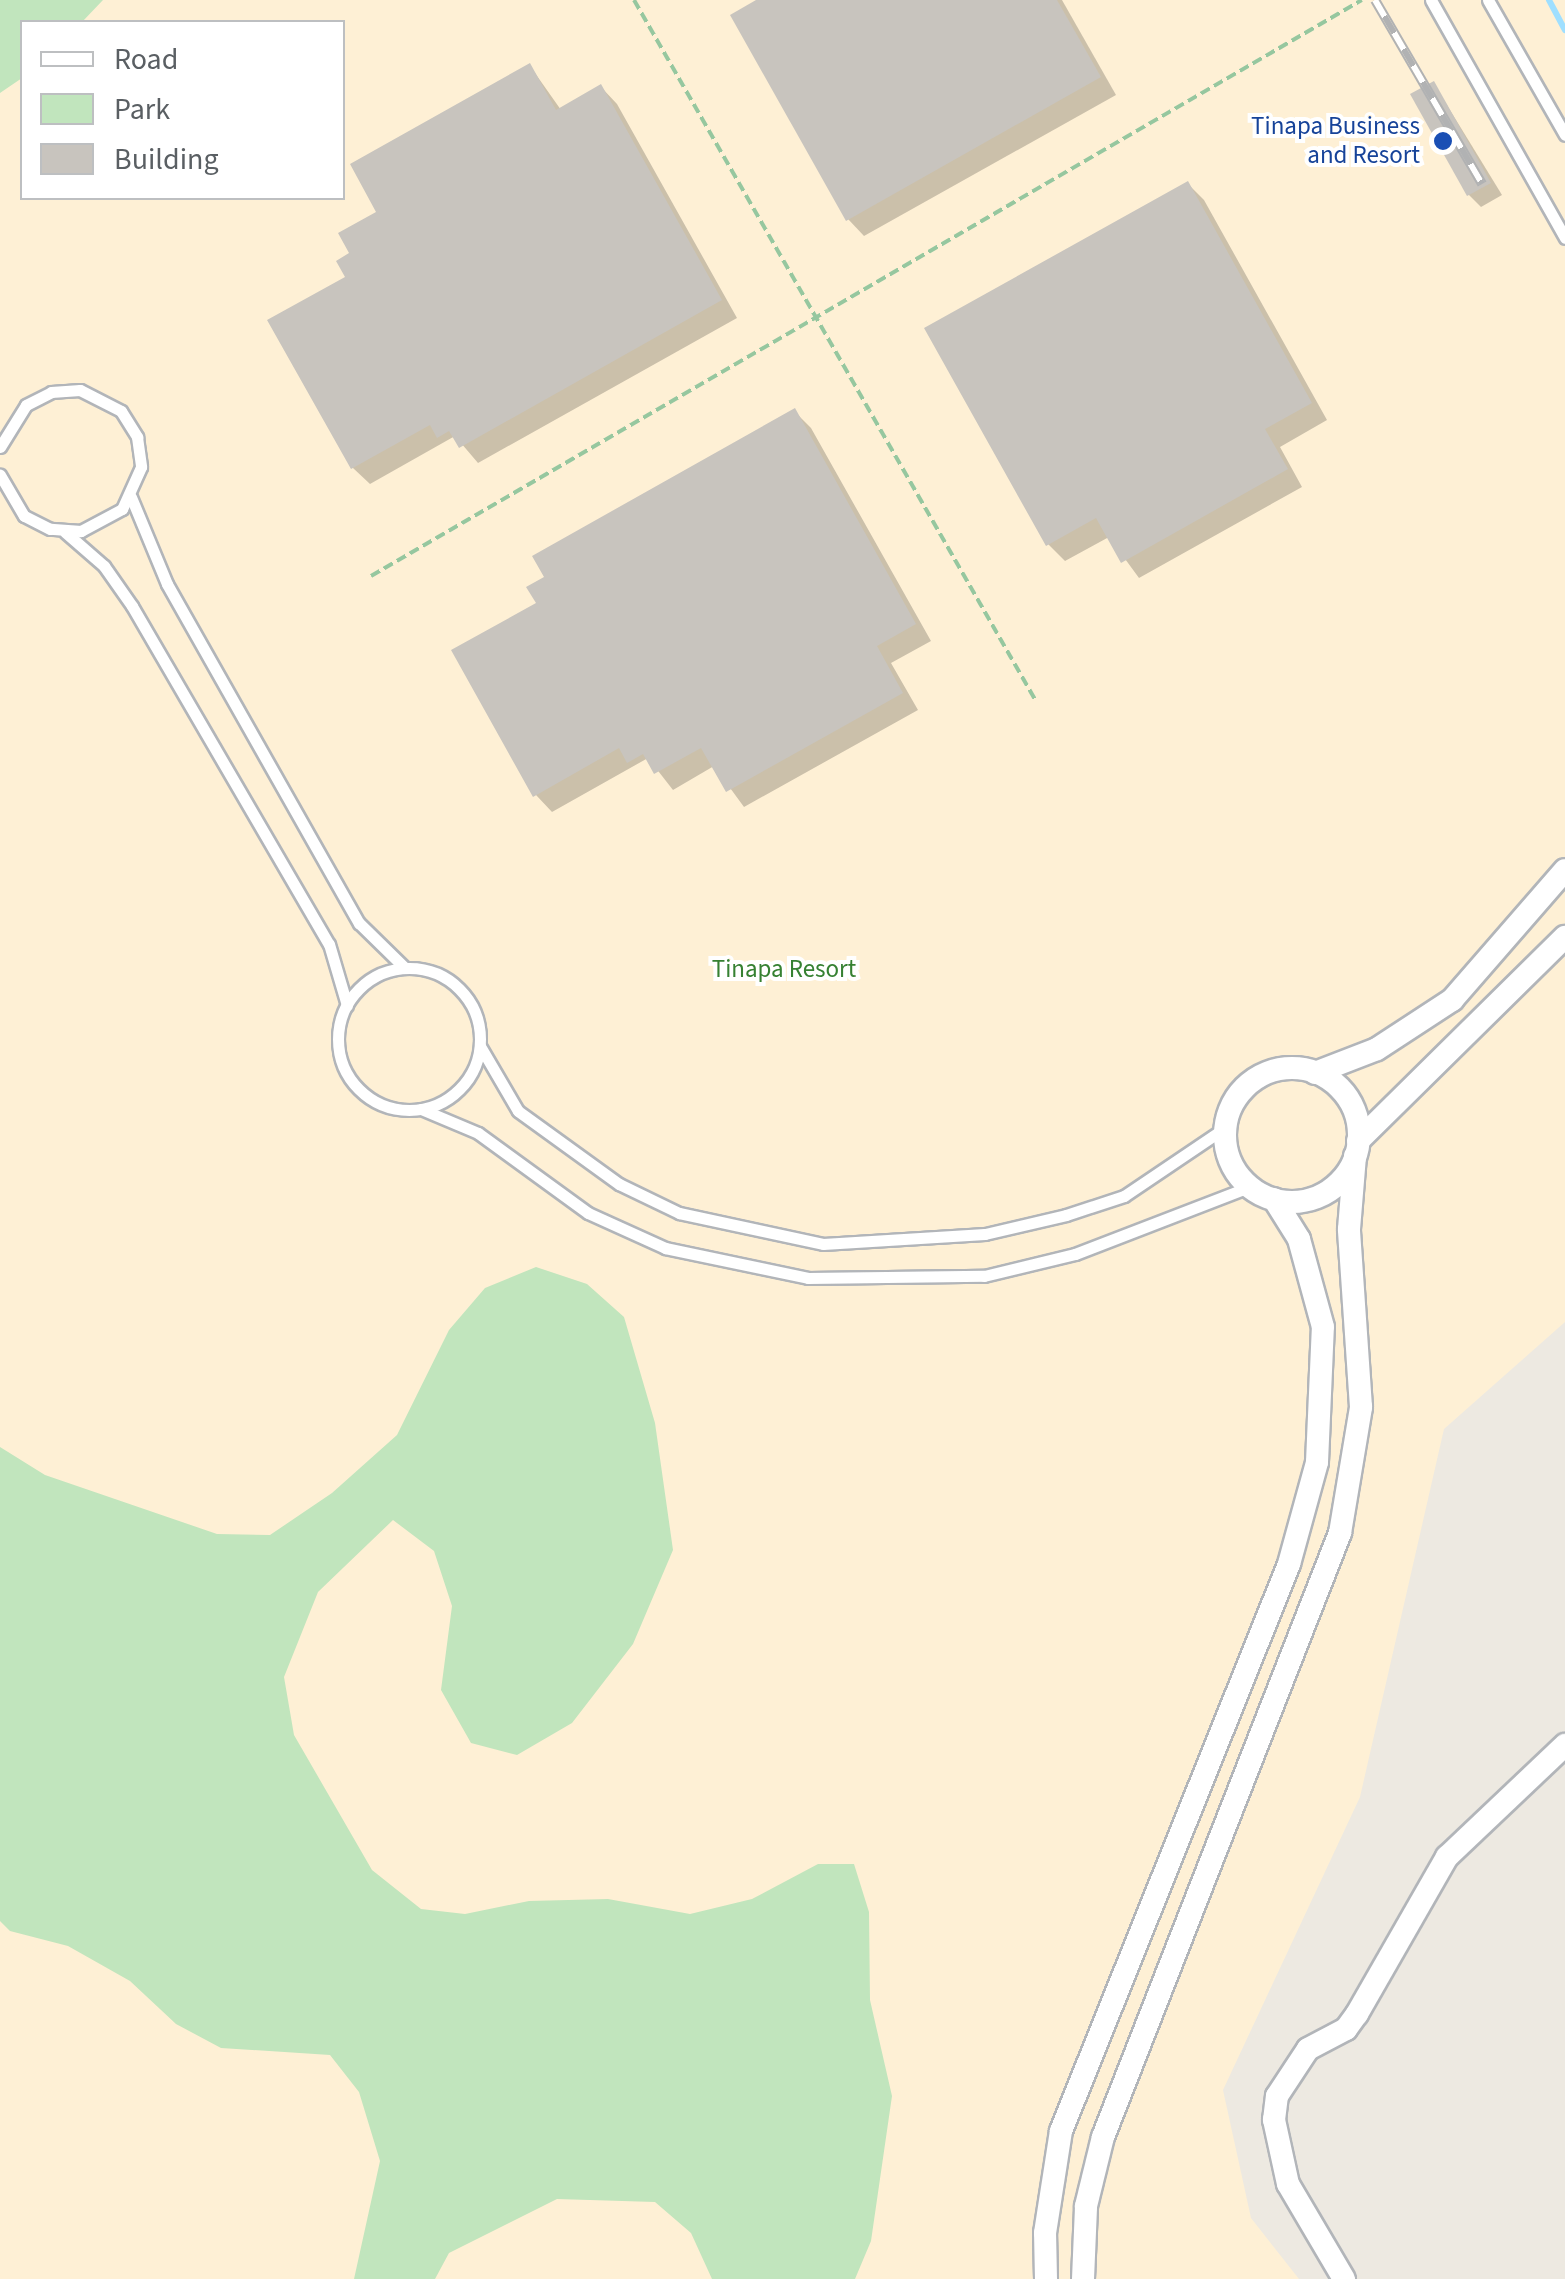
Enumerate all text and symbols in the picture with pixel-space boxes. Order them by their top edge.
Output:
legend [20,20,345,200]
text: Road [114,38,178,81]
text: Park [114,88,170,131]
place label: Tinapa Business and Resort [1251,112,1420,171]
marker: Tinapa Business and Resort [1430,128,1456,154]
text: Building [114,138,219,181]
park label: Tinapa Resort [712,954,856,984]

